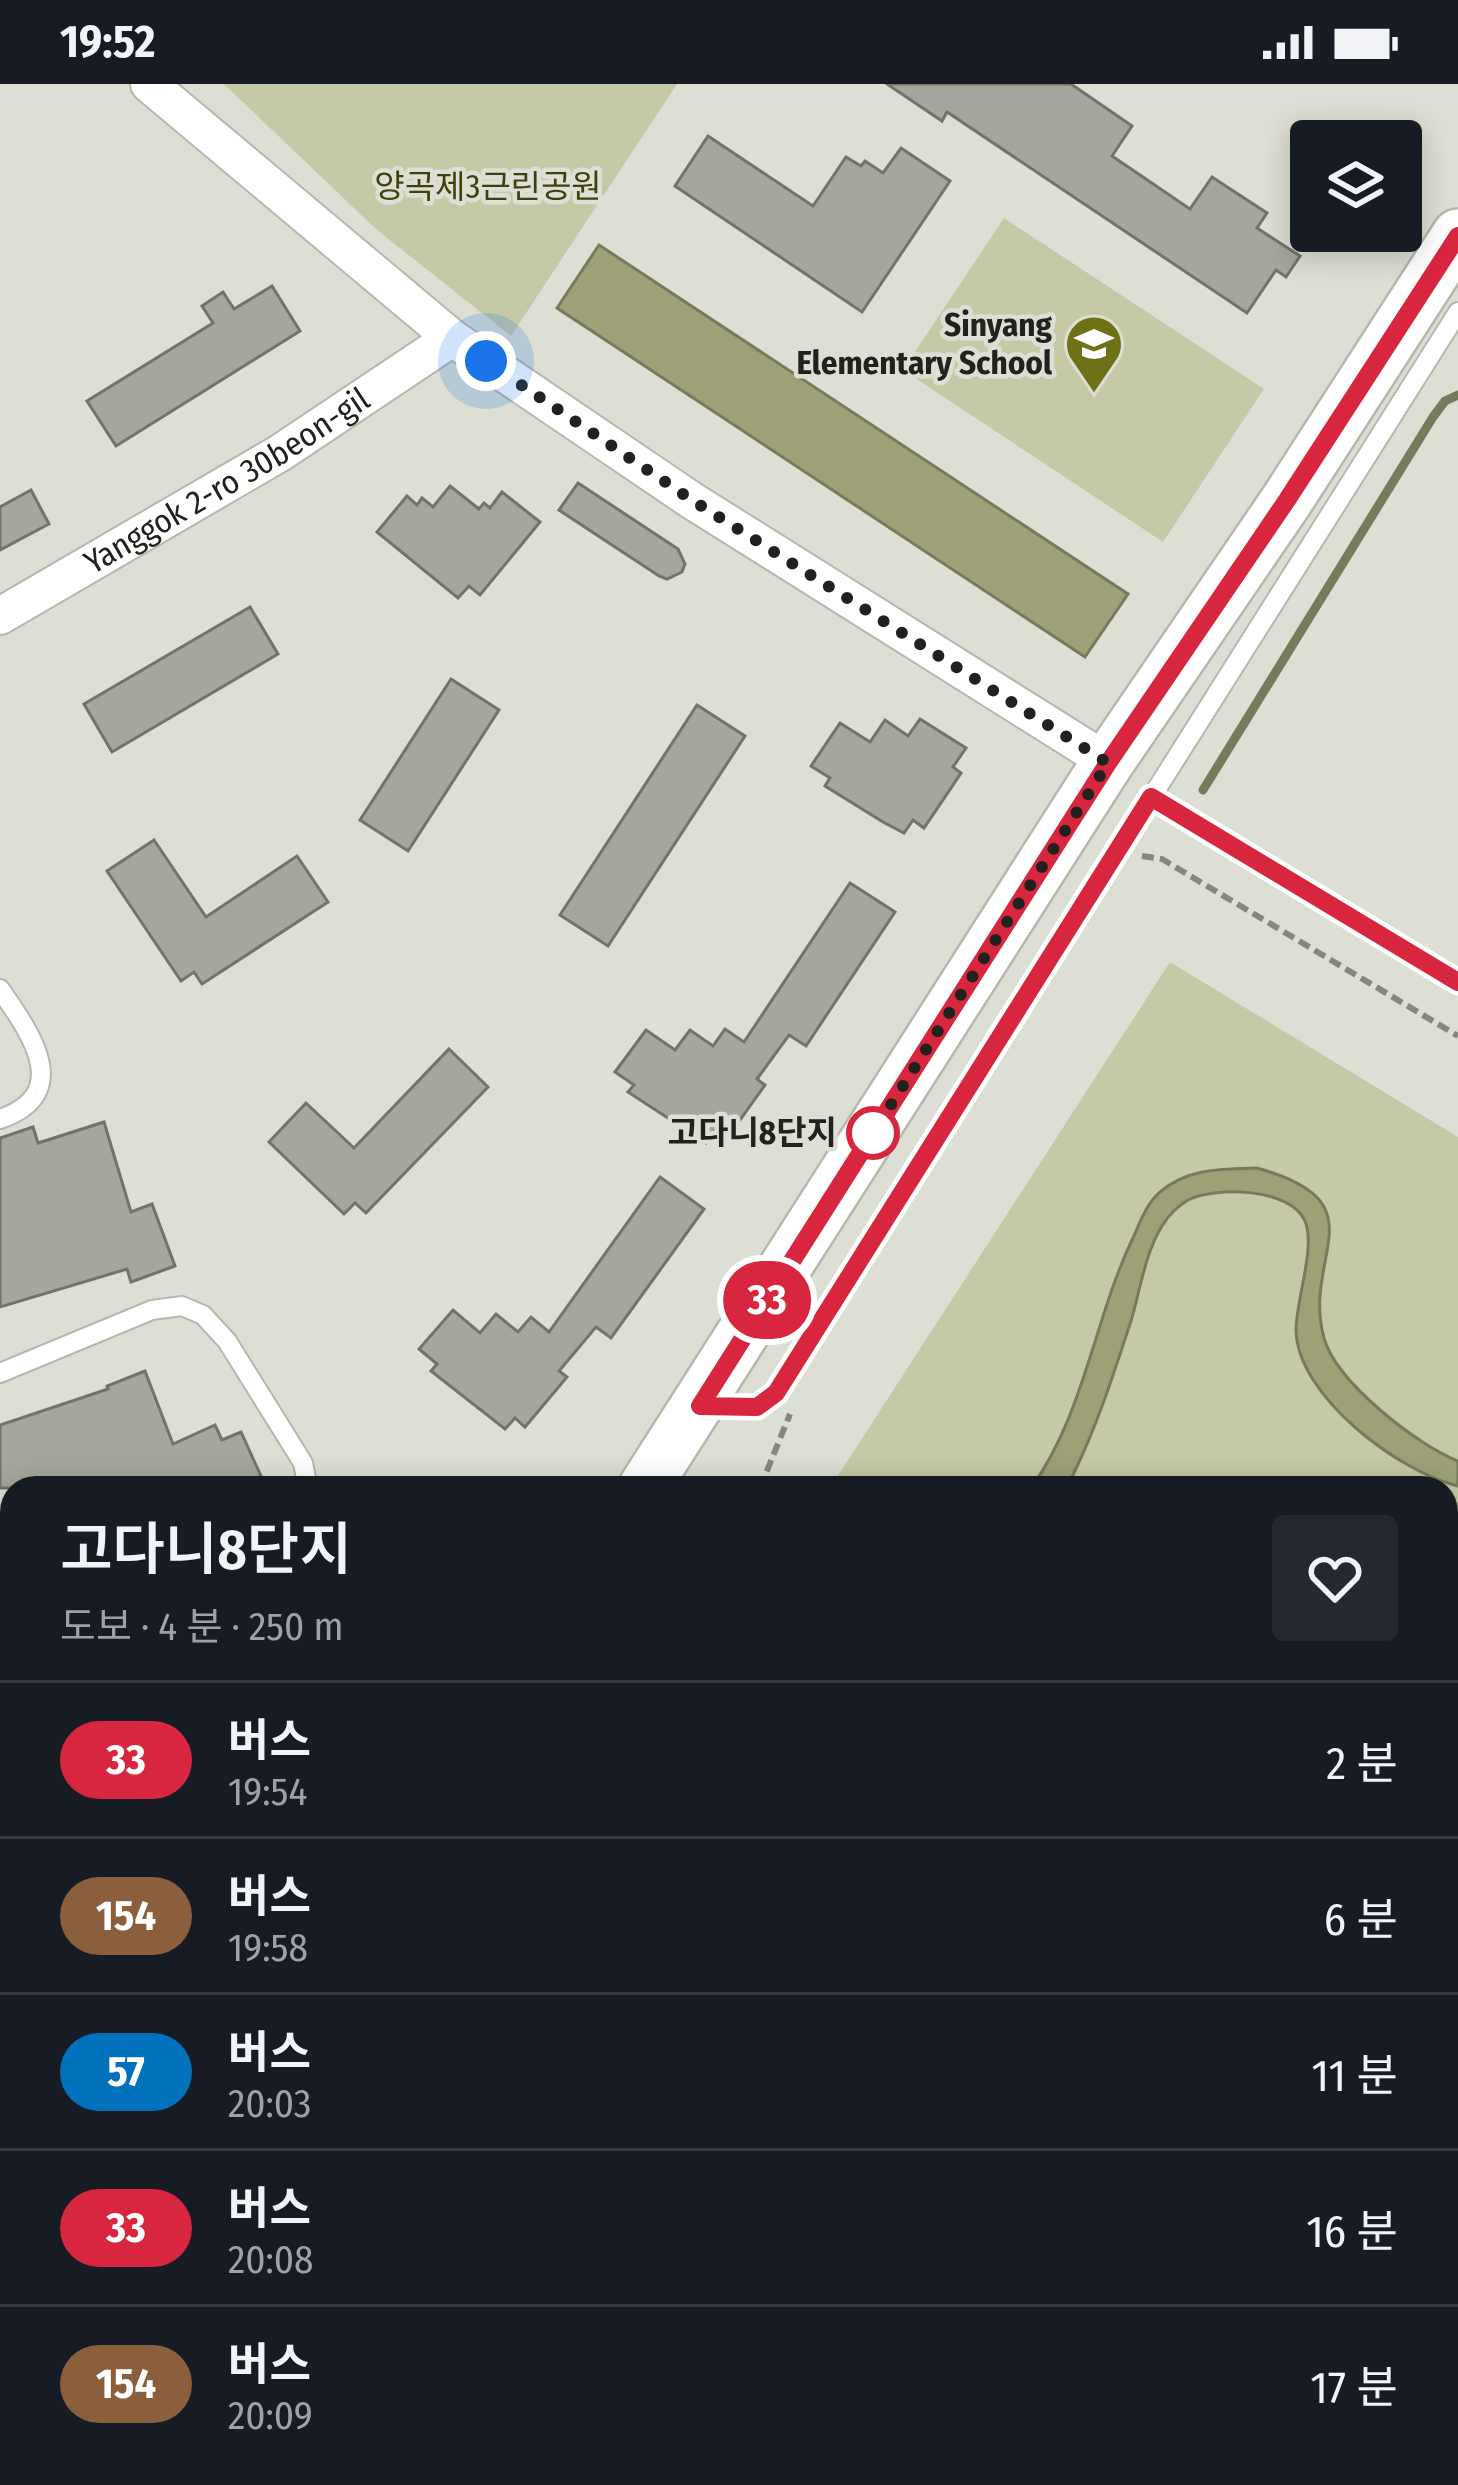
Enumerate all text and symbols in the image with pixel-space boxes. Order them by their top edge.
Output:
text: 19:52 [60,15,155,69]
map controls [1290,120,1422,252]
button: layers [1290,120,1422,252]
park label: 양곡제3근린공원 [374,167,602,207]
place label: Sinyang Elementary School [796,305,1053,383]
school or university icon: Sinyang Elementary School [1063,313,1125,395]
your location [456,331,516,391]
street label: Yanggok 2-ro 30beon-gil [77,379,377,583]
marker: 고다니8단지 [848,1108,898,1158]
place label: 고다니8단지 [668,1113,837,1153]
line badge: 33 [713,1261,821,1339]
text: 33 [747,1275,787,1325]
button: heart [1272,1515,1398,1641]
text: 고다니8단지 [60,1516,352,1584]
text: 도보 · 4 분 · 250 m [60,1604,343,1650]
text: 버스 [228,1714,311,1768]
text: 33 [106,1735,146,1785]
text: 2 분 [1326,1737,1398,1791]
text: 19:54 [228,1769,307,1815]
text: 버스 [228,1870,311,1924]
text: 154 [96,1891,156,1941]
text: 6 분 [1324,1893,1398,1947]
text: 19:58 [228,1925,308,1971]
text: 버스 [228,2026,311,2080]
text: 57 [107,2047,145,2097]
text: 11 분 [1312,2049,1398,2103]
text: 20:03 [228,2081,311,2127]
text: 버스 [228,2182,311,2236]
text: 33 [106,2203,146,2253]
text: 16 분 [1306,2205,1398,2259]
text: 20:08 [228,2237,314,2283]
text: 버스 [228,2338,311,2392]
text: 154 [96,2359,156,2409]
text: 17 분 [1310,2361,1398,2415]
text: 20:09 [228,2393,313,2439]

